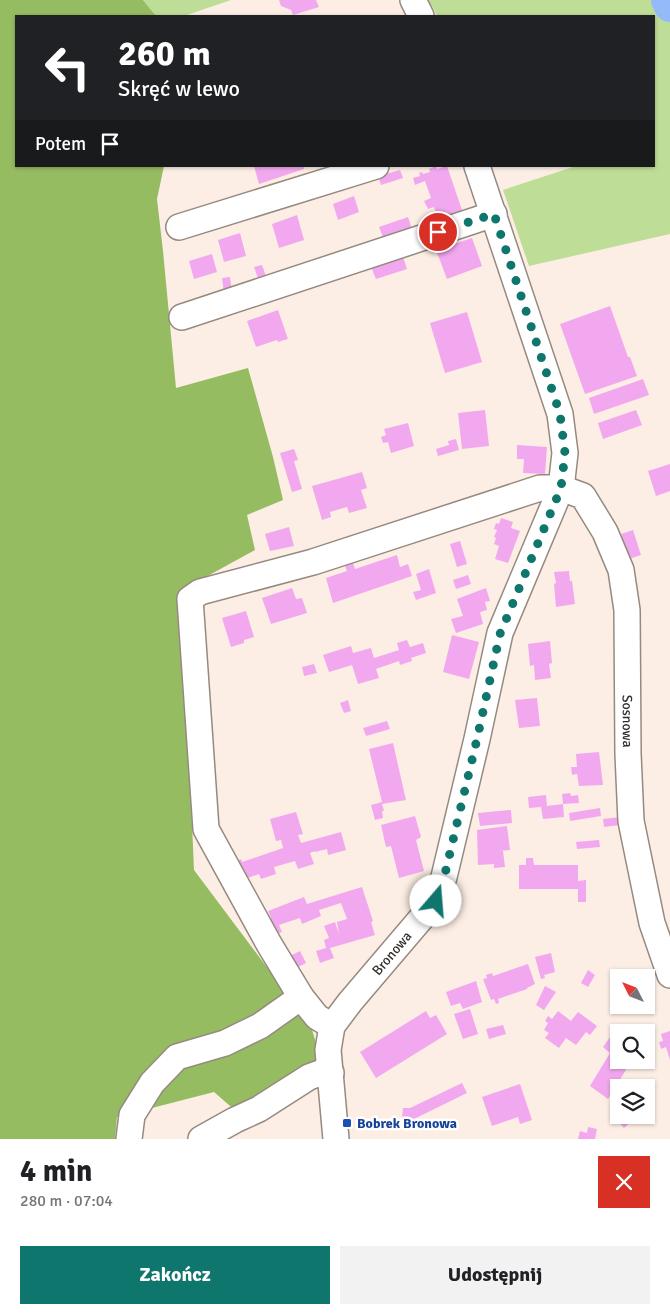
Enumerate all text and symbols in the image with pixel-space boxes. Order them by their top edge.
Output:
text: 260 m [118,32,211,75]
icon: left [35,35,100,100]
text: Skręć w lewo [118,75,240,102]
icon: arrive [96,130,124,158]
text: Potem [35,132,86,156]
pin [417,211,459,253]
icon: arrive [424,218,452,246]
street label: Sosnowa [619,695,636,748]
position arrow [409,874,461,926]
street label: Bronowa [368,928,415,978]
north arrow [610,969,655,1014]
map controls [610,969,655,1124]
button: search [610,1024,655,1069]
button: layers [610,1079,655,1124]
place label: Bobrek Bronowa [357,1115,457,1132]
marker: Bobrek Bronowa [341,1117,353,1129]
text: 4 min [20,1153,92,1190]
button: close [598,1156,650,1208]
text: 280 m · 07:04 [20,1191,113,1211]
button: Zakończ [20,1246,330,1304]
button: Udostępnij [340,1246,650,1304]

